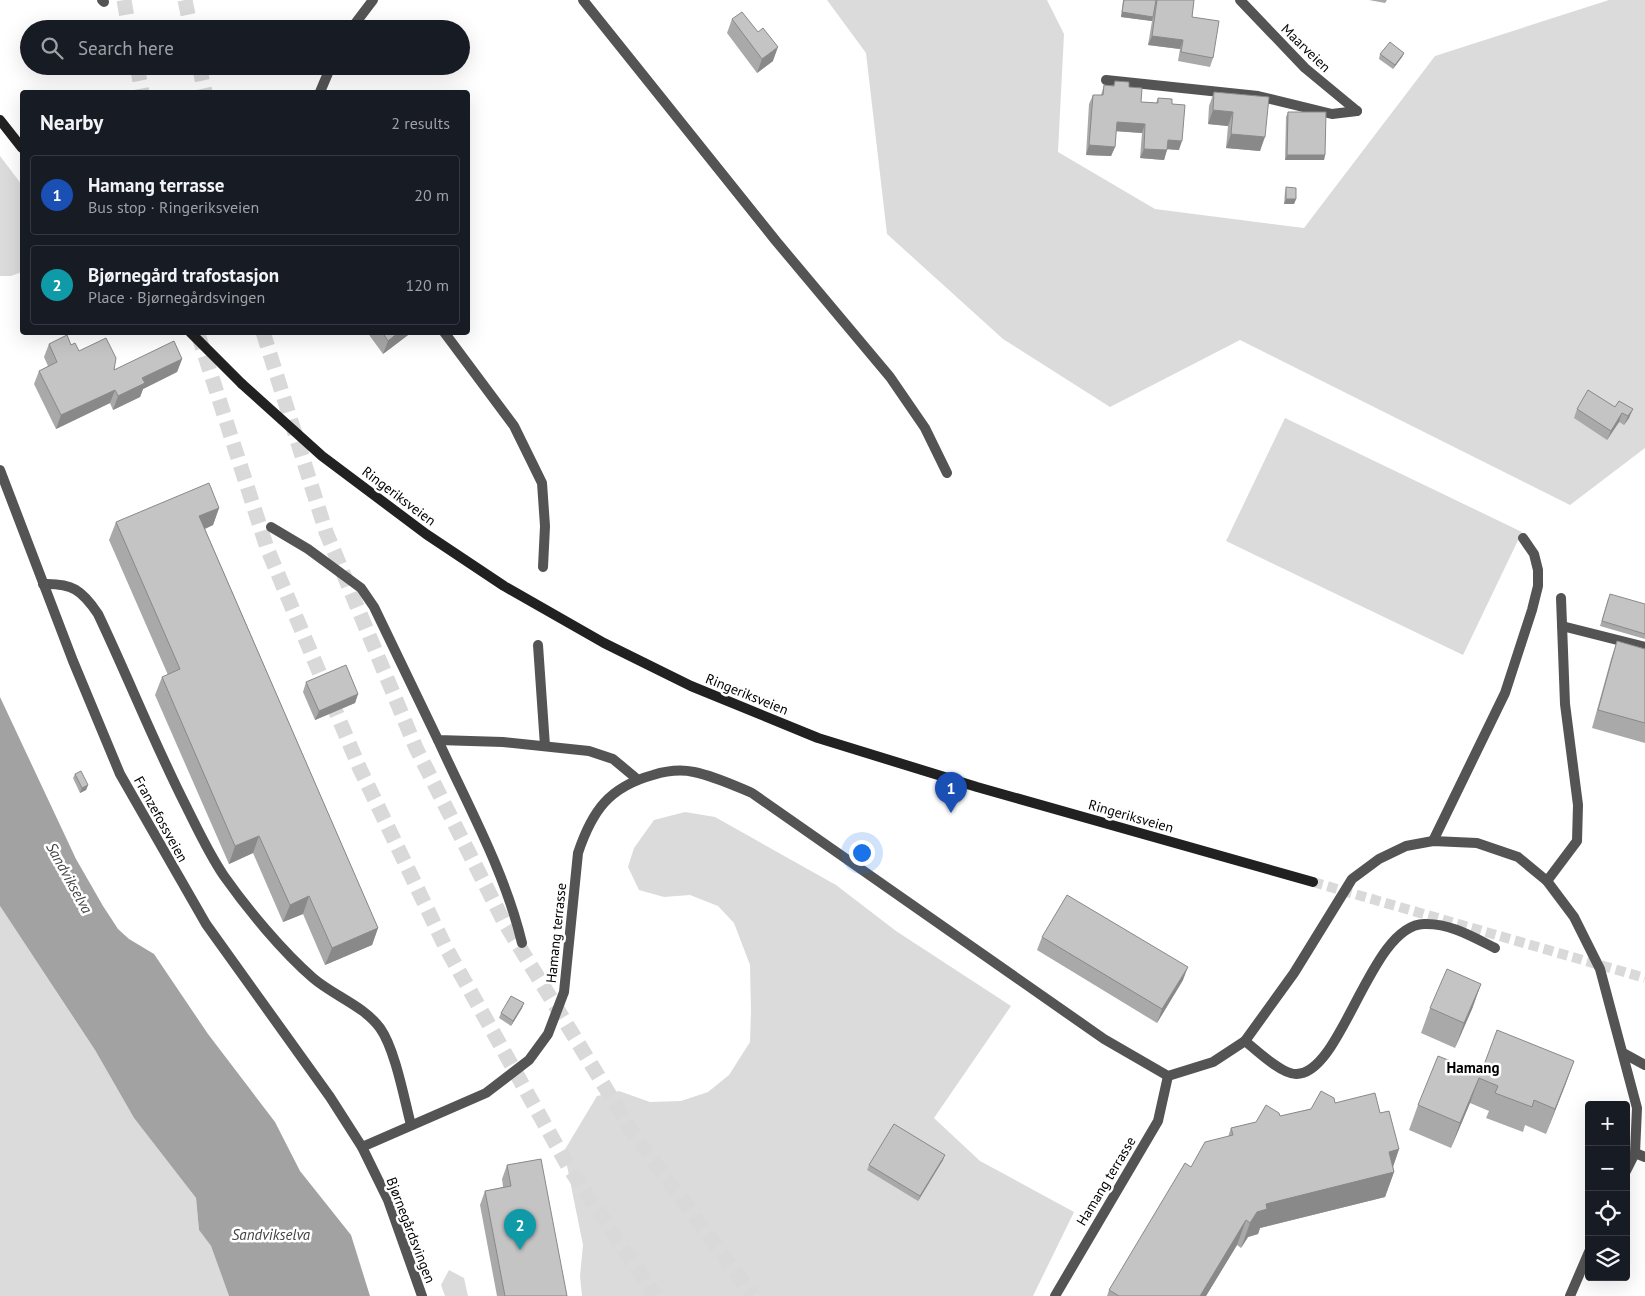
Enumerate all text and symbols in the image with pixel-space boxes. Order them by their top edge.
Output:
search box [20,20,470,75]
street label: Maarveien [1277,20,1335,76]
icon: search [38,34,66,62]
text: Search here [78,36,174,60]
text: Nearby [40,109,103,136]
text: 2 results [391,113,450,133]
text: Hamang terrasse [88,173,225,197]
text: 1 [52,185,62,205]
text: 20 m [414,185,449,205]
text: Bus stop · Ringeriksveien [88,197,259,217]
text: Bjørnegård trafostasjon [88,263,279,287]
text: 2 [52,275,62,295]
text: 120 m [406,275,449,295]
text: Place · Bjørnegårdsvingen [88,287,265,307]
street label: Ringeriksveien [359,462,439,530]
street label: Ringeriksveien [703,669,791,719]
pin: 1 [935,772,967,813]
street label: Franzefossveien [130,773,192,865]
street label: Ringeriksveien [1086,795,1176,837]
water label: Sandvikselva [42,839,97,917]
your location [849,840,875,866]
street label: Hamang terrasse [542,882,570,984]
district label: Hamang [1447,1058,1499,1077]
map controls [1585,1101,1630,1281]
button: + [1585,1101,1630,1146]
street label: Hamang terrasse [1072,1133,1140,1229]
button: − [1585,1146,1630,1191]
street label: Bjørnegårdsvingen [383,1175,439,1285]
button: locate [1585,1191,1630,1236]
pin: 2 [504,1209,536,1250]
water label: Sandvikselva [232,1225,311,1244]
button: layers [1585,1236,1630,1281]

